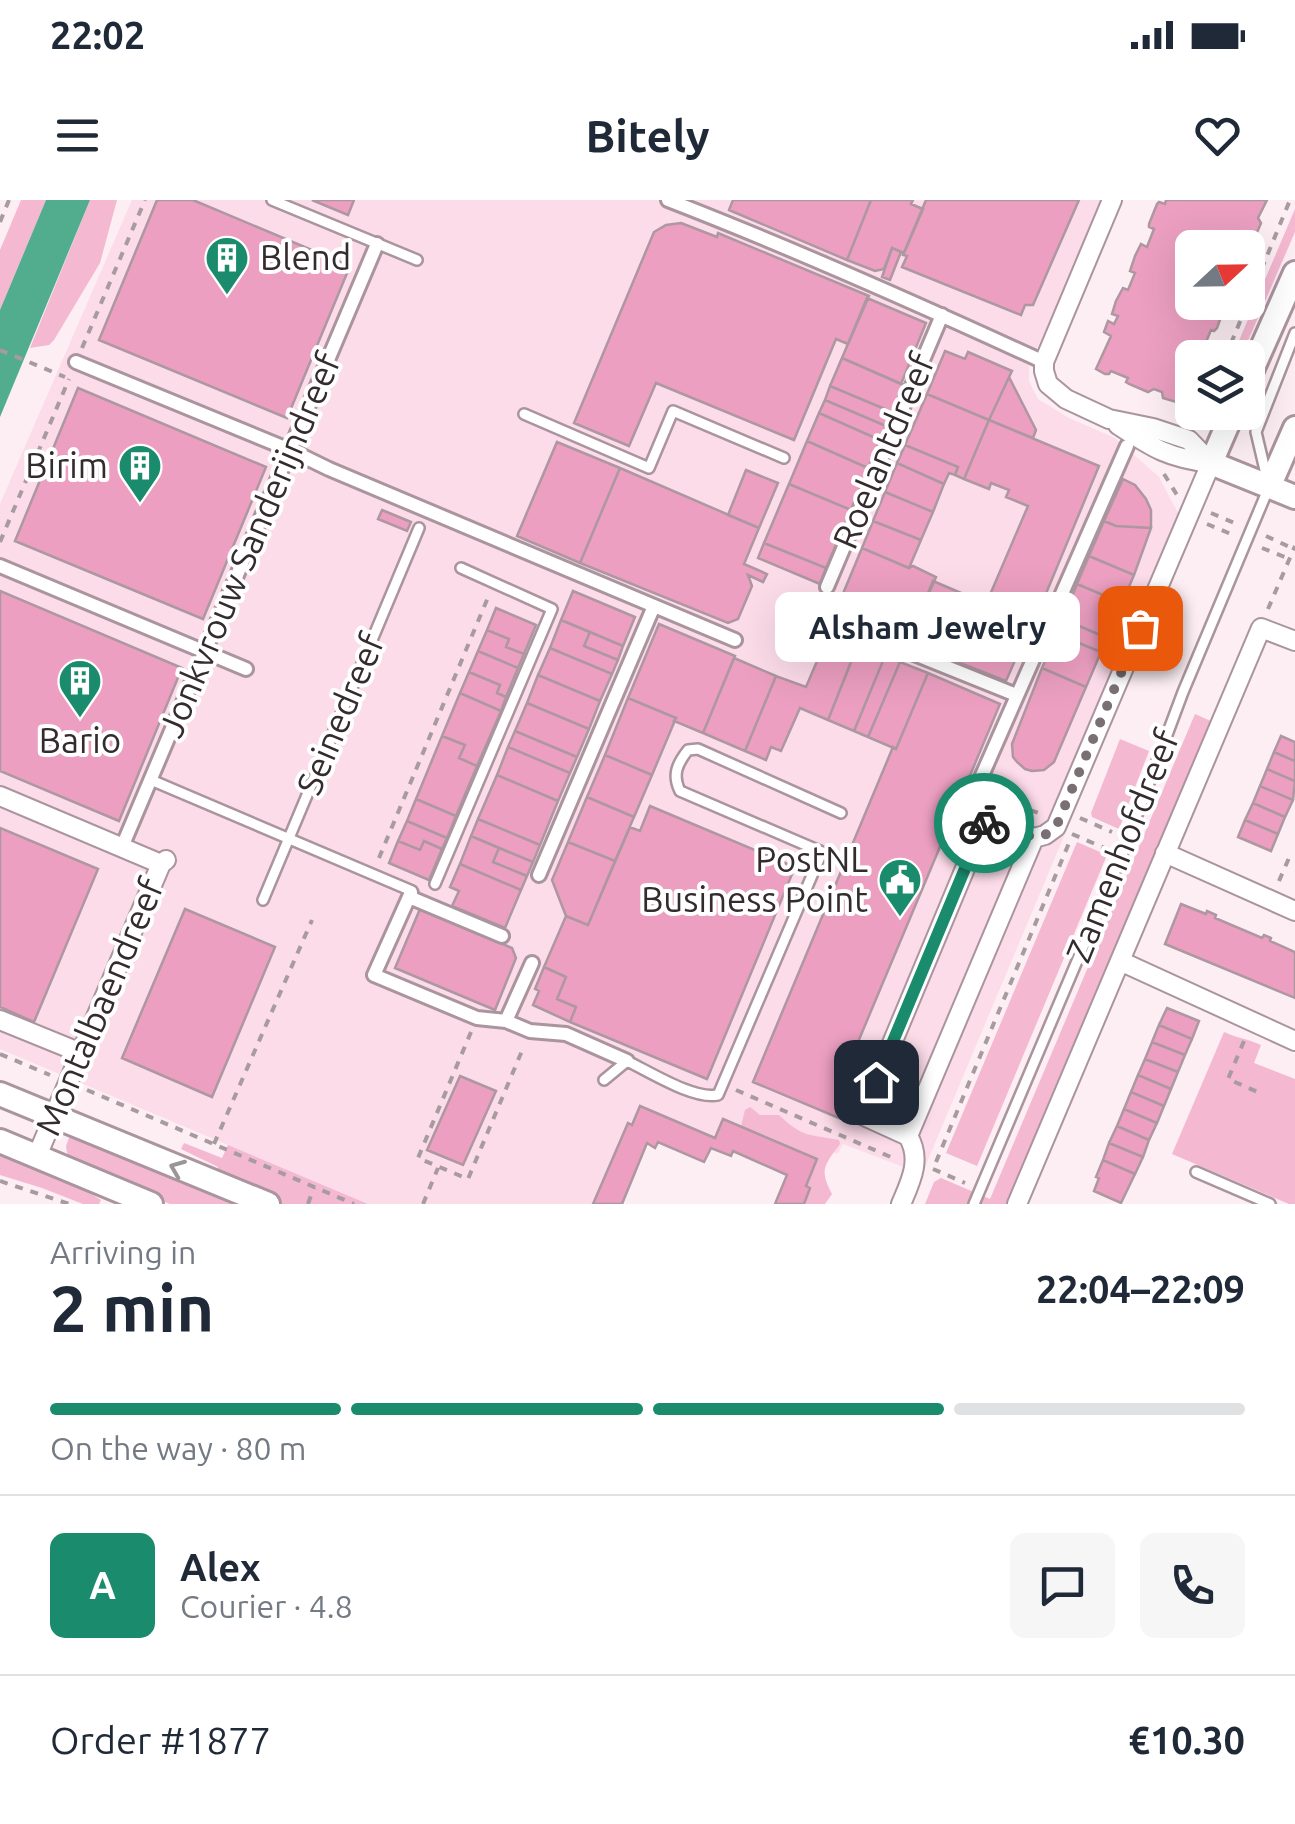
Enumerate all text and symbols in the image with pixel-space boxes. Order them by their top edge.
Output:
text: 22:02 [50,14,145,56]
icon: menu [50,108,105,163]
icon: heart [1190,108,1245,163]
text: Bitely [585,110,710,161]
north arrow [1175,230,1265,320]
map controls [1175,230,1265,430]
building icon: Blend [204,235,250,296]
place label: Blend [260,237,351,277]
button: layers [1175,340,1265,430]
street label: Jonkvrouw Sanderijndreef [150,346,349,743]
street label: Roelantdreef [824,346,942,554]
building icon: Birim [117,443,163,504]
place label: Birim [25,445,108,485]
pin [1098,586,1183,671]
callout: Alsham Jewelry [775,593,1080,663]
icon: bag [1113,601,1168,656]
text: Alsham Jewelry [809,609,1046,645]
street label: Seinedreef [288,626,392,800]
building icon: Bario [57,658,103,719]
place label: Bario [39,720,121,760]
street label: Zamenhofdreef [1057,723,1187,968]
courier [934,773,1034,873]
icon: bike [957,796,1012,851]
place label: PostNL Business Point [641,839,868,919]
public building icon: PostNL Business Point [877,857,923,918]
street label: Montalbaendreef [27,872,172,1141]
pin [834,1040,919,1125]
icon: home [849,1055,904,1110]
one-way arrow [170,1159,187,1179]
text: Arriving in [50,1234,196,1270]
text: 22:04–22:09 [1036,1268,1245,1310]
text: 2 min [50,1271,214,1344]
text: On the way · 80 m [50,1430,306,1466]
button: chat [1010,1533,1115,1638]
button: phone [1140,1533,1245,1638]
text: Alex [180,1546,261,1588]
text: A [89,1564,116,1606]
text: Courier · 4.8 [180,1588,353,1624]
text: Order #1877 [50,1719,271,1761]
text: €10.30 [1128,1719,1245,1761]

